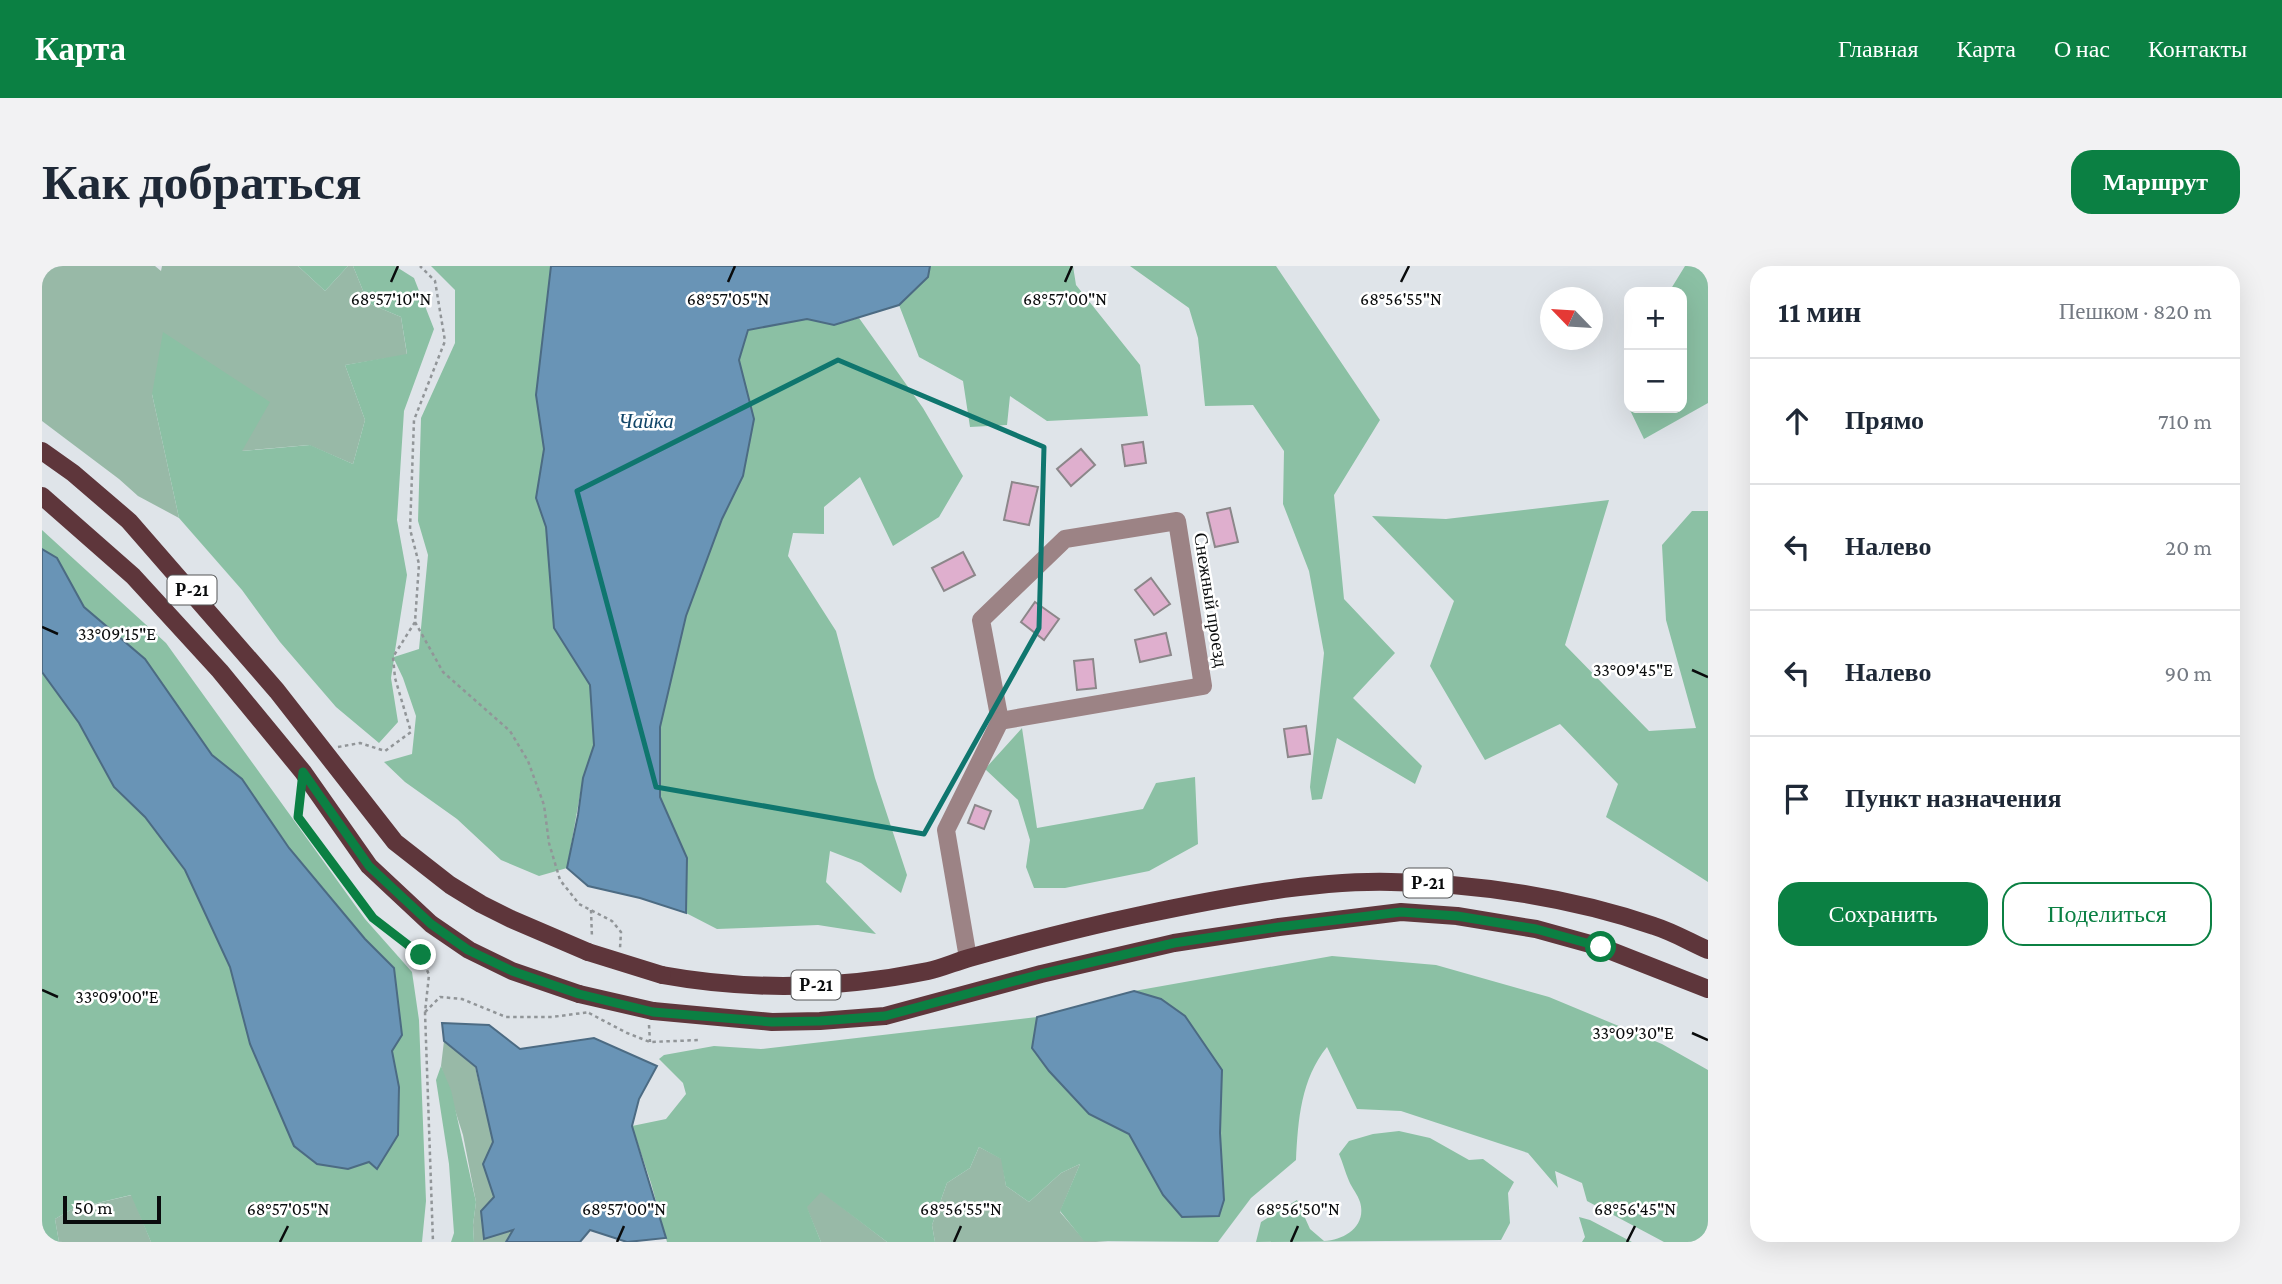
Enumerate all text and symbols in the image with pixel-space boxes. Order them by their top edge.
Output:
text: Карта [35,30,126,67]
text: Главная [1838,35,1919,62]
text: Карта [1957,35,2016,62]
text: О нас [2054,35,2110,62]
text: Контакты [2148,35,2247,62]
button: Маршрут [2071,150,2240,214]
text: Как добраться [42,155,362,210]
north arrow [1540,287,1603,350]
map controls [1624,287,1687,413]
button: + [1624,287,1687,350]
text: 68°57'10"N [351,289,431,309]
text: 68°57'05"N [687,289,770,309]
text: 68°57'00"N [1023,289,1107,309]
text: 68°56'55"N [1360,289,1442,309]
text: 11 мин [1778,295,1861,328]
text: Пешком · 820 m [2059,298,2212,324]
button: − [1624,350,1687,413]
icon: ahead [1778,402,1816,440]
text: Прямо [1845,406,1924,435]
text: 710 m [2158,408,2212,434]
water label: Чайка [618,409,674,433]
icon: left [1778,528,1816,566]
street label: Снежный проезд [1190,531,1232,669]
text: Налево [1845,532,1931,561]
text: 20 m [2165,534,2212,560]
road number: Р-21 [167,576,216,604]
text: 33°09'15"E [78,624,156,644]
icon: left [1778,654,1816,692]
text: Налево [1845,658,1931,687]
text: 33°09'45"E [1593,660,1673,680]
text: 90 m [2165,660,2212,686]
icon: arrive [1778,780,1816,818]
text: Пункт назначения [1845,784,2062,813]
road number: Р-21 [1404,868,1452,898]
button: Сохранить [1778,882,1988,946]
button: Поделиться [2002,882,2212,946]
route start [1585,931,1616,962]
route end [405,939,436,970]
road number: Р-21 [792,970,840,1000]
text: 33°09'00"E [75,987,159,1007]
text: 33°09'30"E [1592,1023,1674,1043]
scale bar [63,1193,161,1225]
text: 50 m [74,1197,113,1218]
text: 68°57'05"N [247,1199,330,1219]
text: 68°57'00"N [582,1199,666,1219]
text: 68°56'55"N [920,1199,1002,1219]
text: 68°56'50"N [1256,1199,1340,1219]
text: 68°56'45"N [1594,1199,1676,1219]

